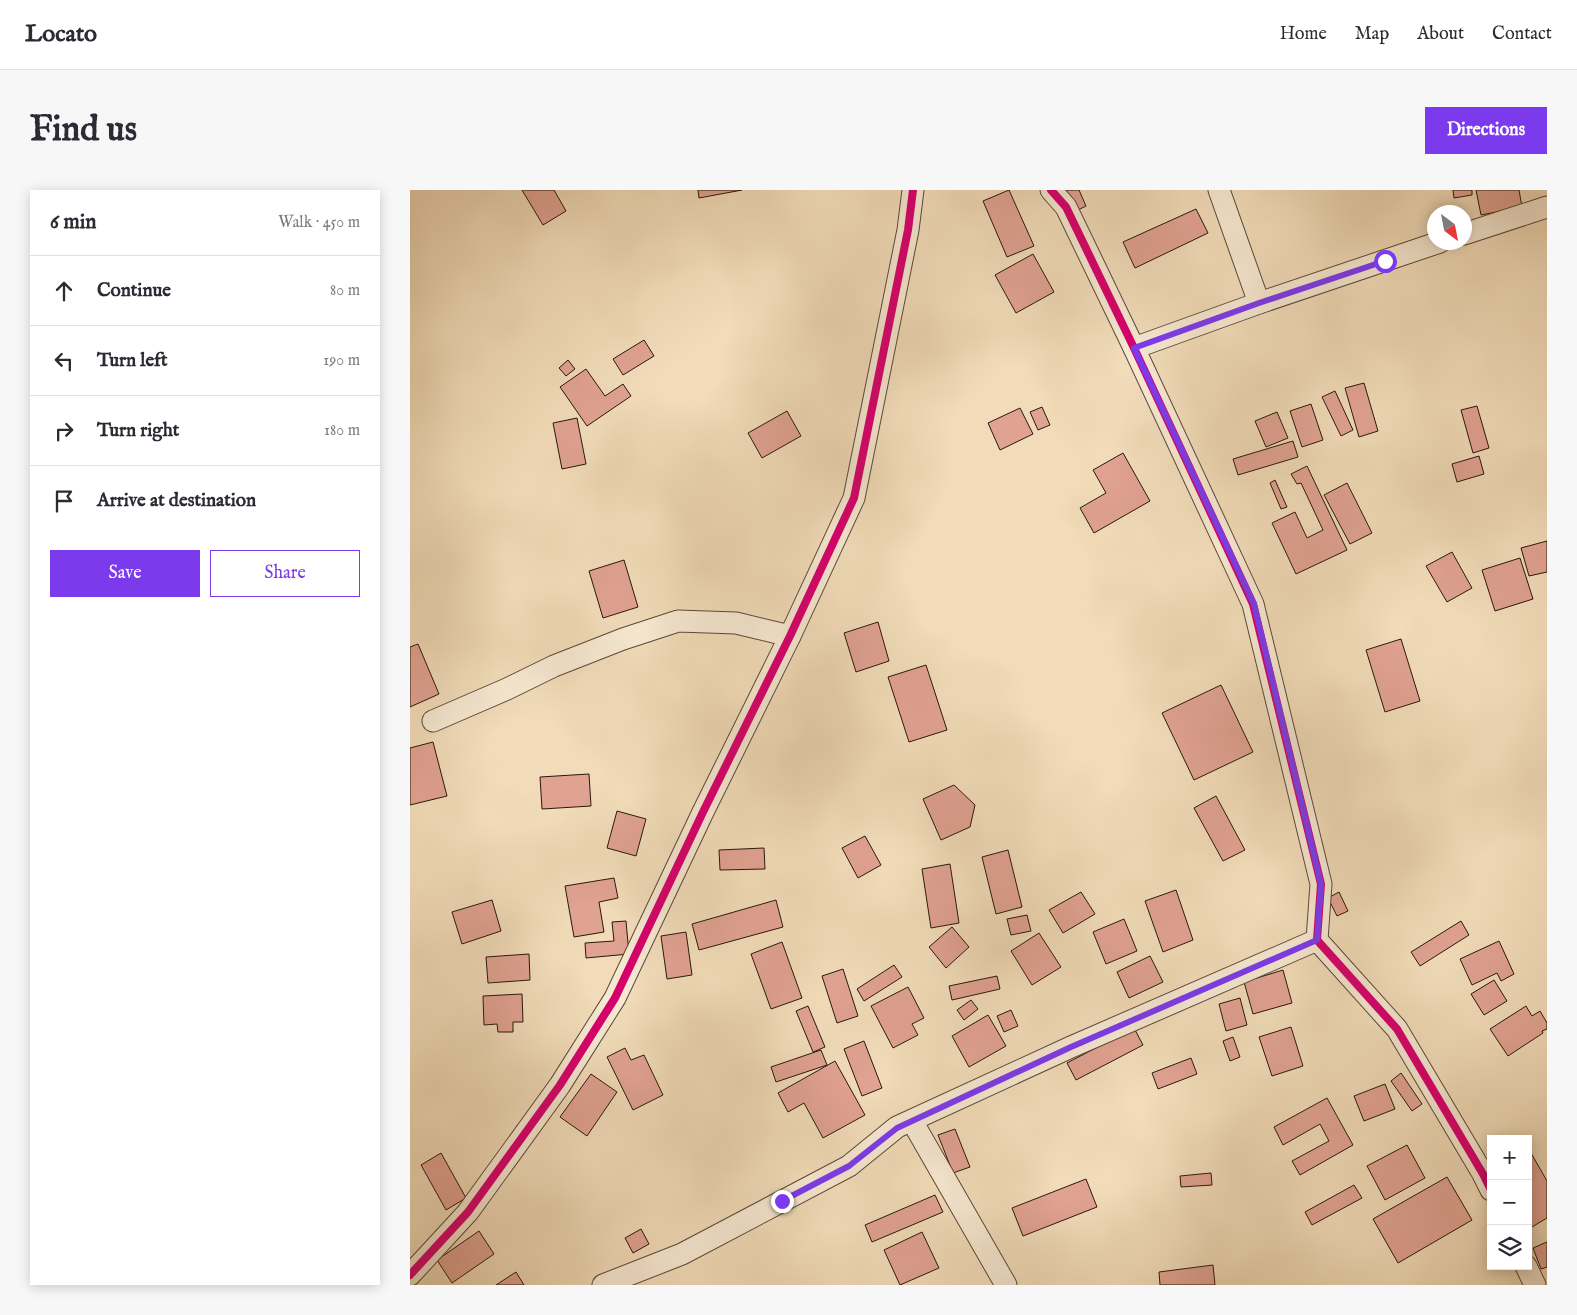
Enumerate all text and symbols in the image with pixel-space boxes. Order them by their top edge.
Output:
text: Locato [25,19,97,50]
text: Home [1280,23,1327,46]
text: Map [1355,23,1389,46]
text: About [1417,23,1464,46]
text: Contact [1492,23,1552,46]
button: Directions [1425,107,1547,154]
text: Find us [30,108,137,153]
north arrow [1427,205,1472,250]
text: 6 min [50,209,96,236]
text: Walk · 450 m [278,213,360,233]
route start [1374,250,1397,273]
icon: ahead [50,277,78,305]
text: Continue [97,279,171,303]
text: 80 m [330,281,360,301]
icon: left [50,347,78,375]
text: Turn left [97,349,168,373]
text: 190 m [323,351,360,371]
icon: right [50,417,78,445]
text: Turn right [97,419,179,443]
text: 180 m [324,421,360,441]
icon: arrive [50,487,78,515]
text: Arrive at destination [97,489,256,513]
button: Save [50,550,200,597]
button: Share [210,550,360,597]
map controls [1487,1135,1532,1270]
button: + [1487,1135,1532,1180]
button: − [1487,1180,1532,1225]
route end [771,1190,794,1213]
button: layers [1487,1225,1532,1270]

